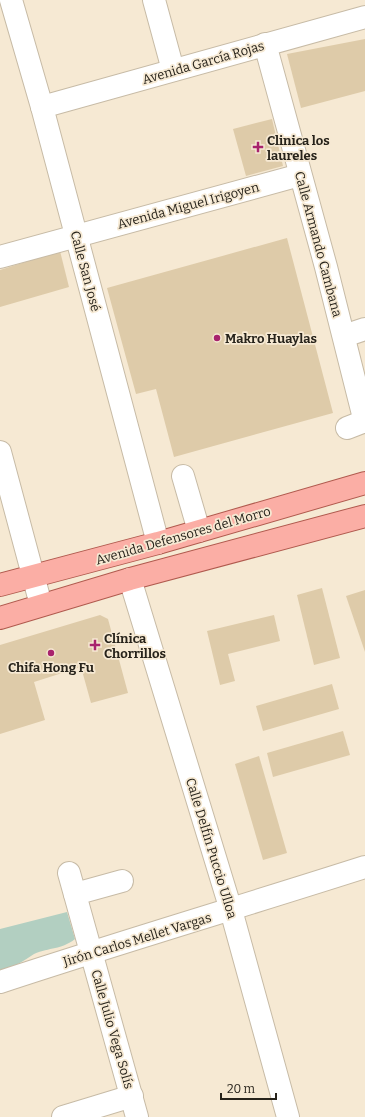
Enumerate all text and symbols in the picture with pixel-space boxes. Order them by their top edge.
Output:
street label: Avenida García Rojas [140,38,266,87]
place label: Clinica los laureles [267,133,330,163]
marker: Clinica los laureles [252,141,264,153]
street label: Calle Armando Cambana [292,170,345,319]
street label: Avenida Miguel Irigoyen [116,179,261,232]
street label: Calle San José [68,229,103,313]
place label: Makro Huaylas [225,331,317,346]
marker: Makro Huaylas [212,333,222,343]
street label: Avenida Defensores del Morro [94,503,272,568]
place label: Clínica Chorrillos [104,631,166,661]
marker: Clínica Chorrillos [89,639,101,651]
marker: Chifa Hong Fu [46,648,56,658]
place label: Chifa Hong Fu [8,660,94,675]
street label: Calle Delfín Puccio Ulloa [183,776,240,920]
street label: Jirón Carlos Mellet Vargas [60,910,213,969]
street label: Calle Julio Vega Solís [88,968,137,1090]
scale bar [221,1075,276,1101]
text: 20 m [227,1082,256,1096]

